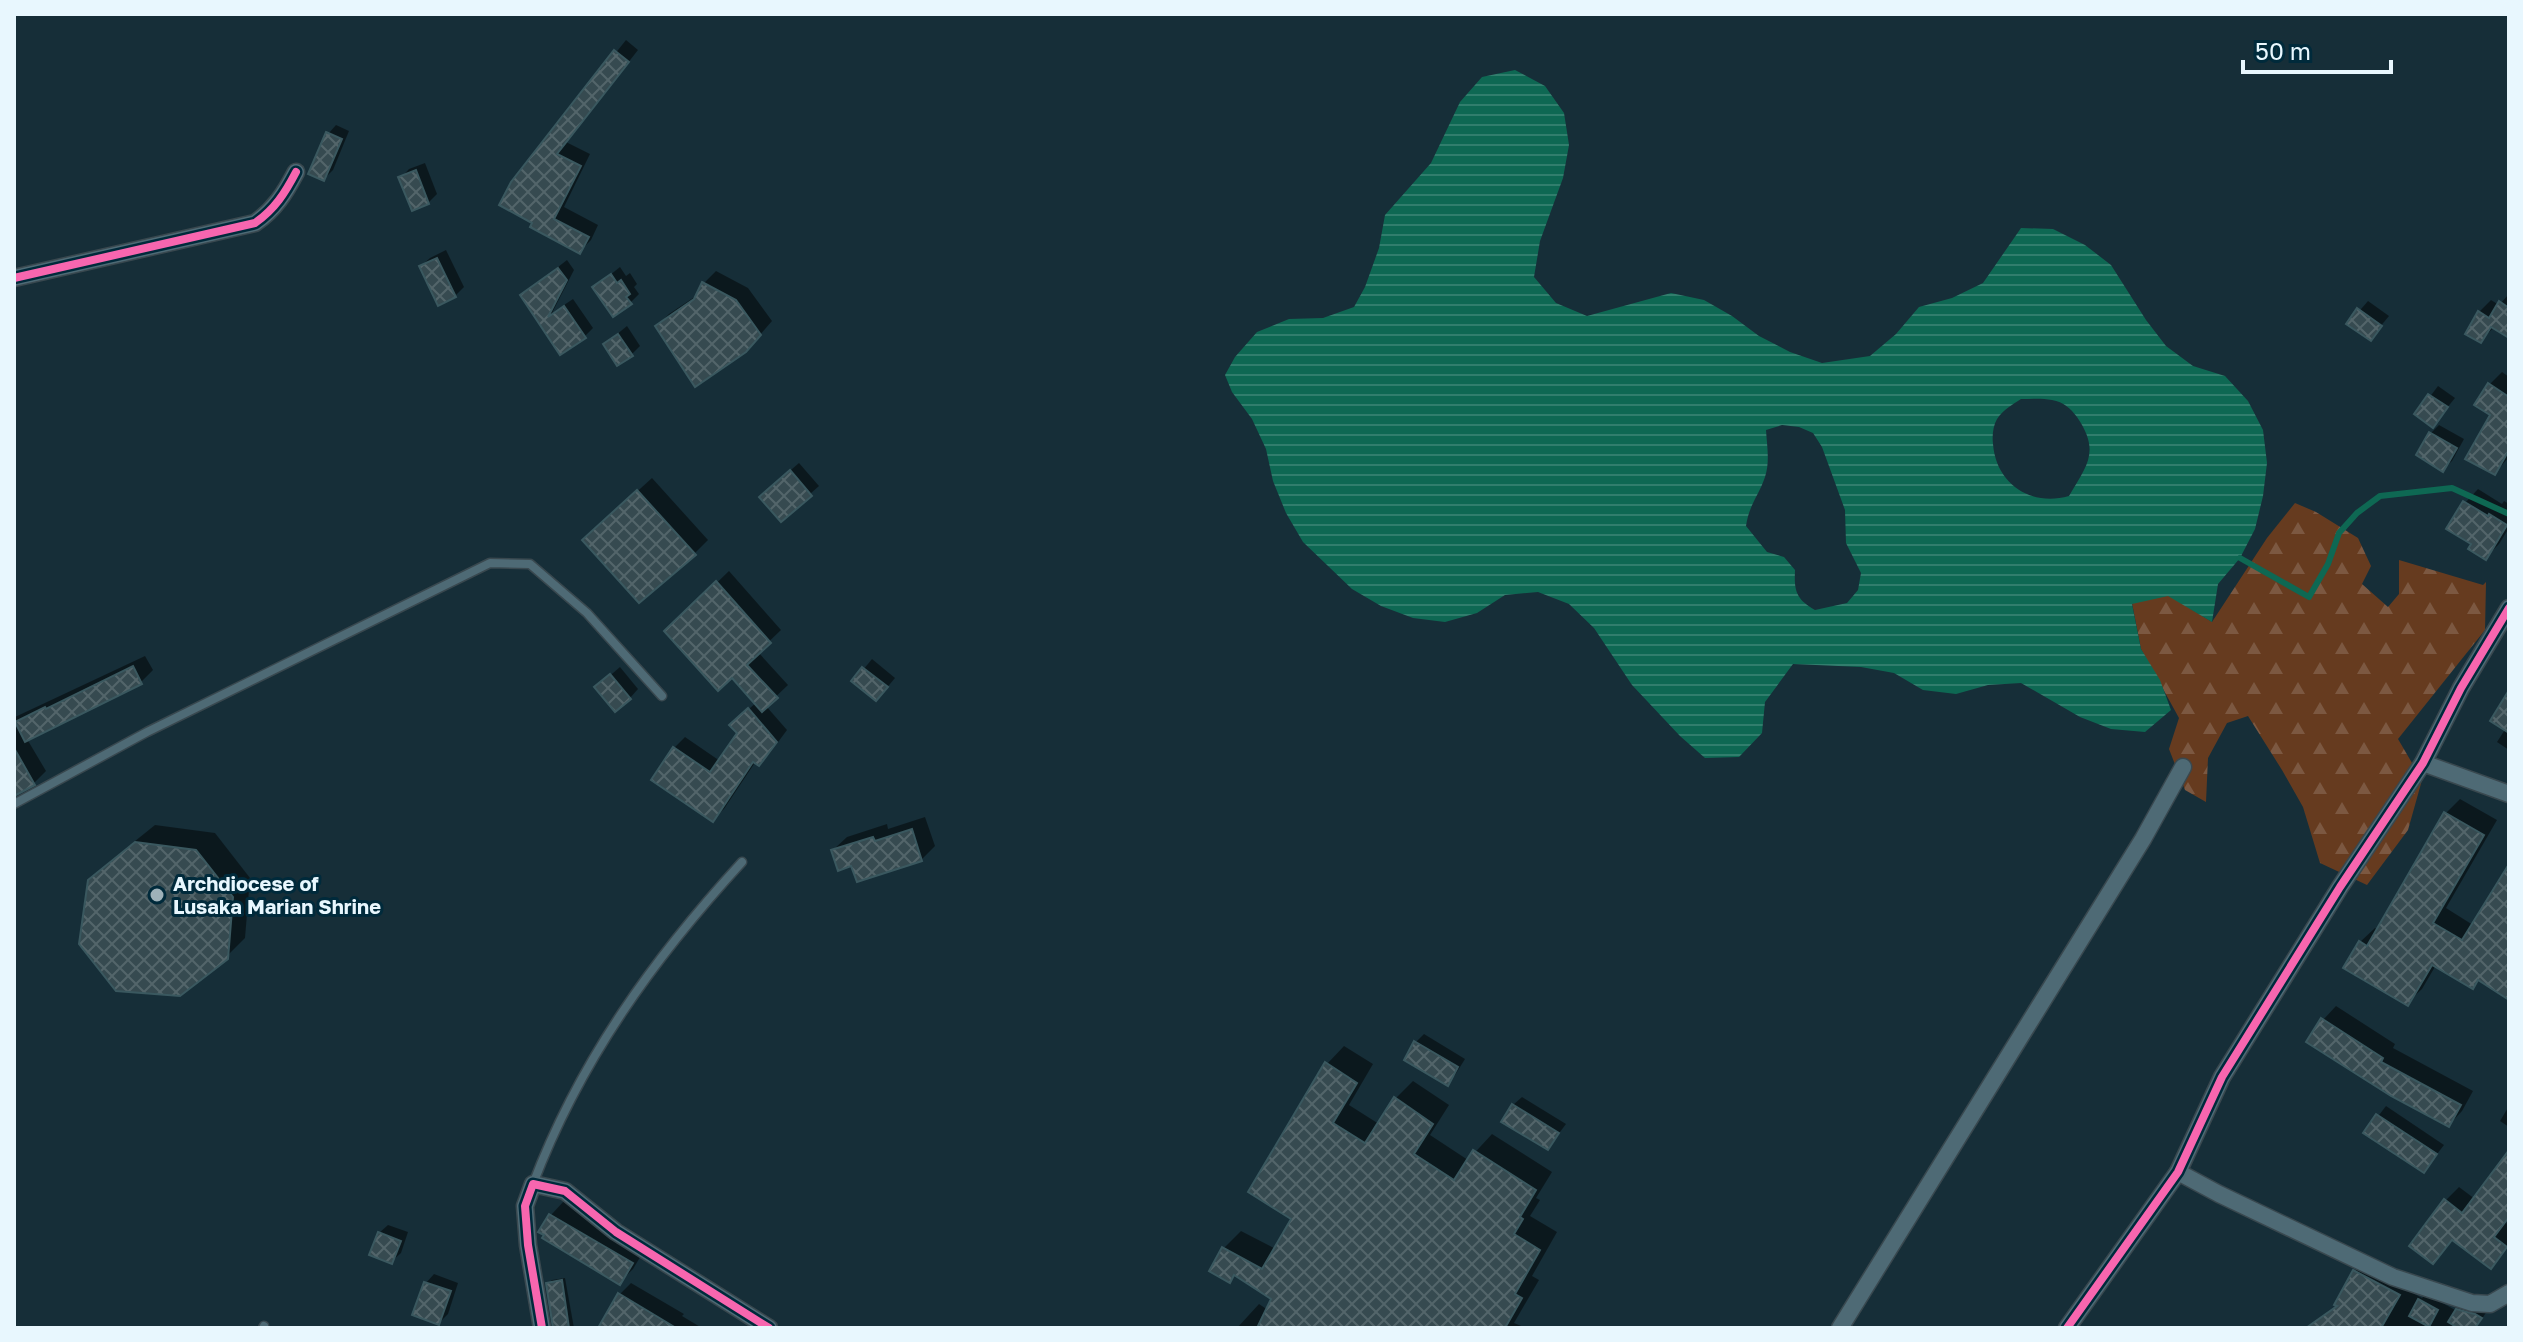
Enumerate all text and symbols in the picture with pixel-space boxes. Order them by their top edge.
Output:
scale bar [2243,24,2391,74]
text: 50 m [2255,36,2311,65]
place label: Archdiocese of Lusaka Marian Shrine [173,871,381,918]
marker: Archdiocese of Lusaka Marian Shrine [148,886,166,904]

